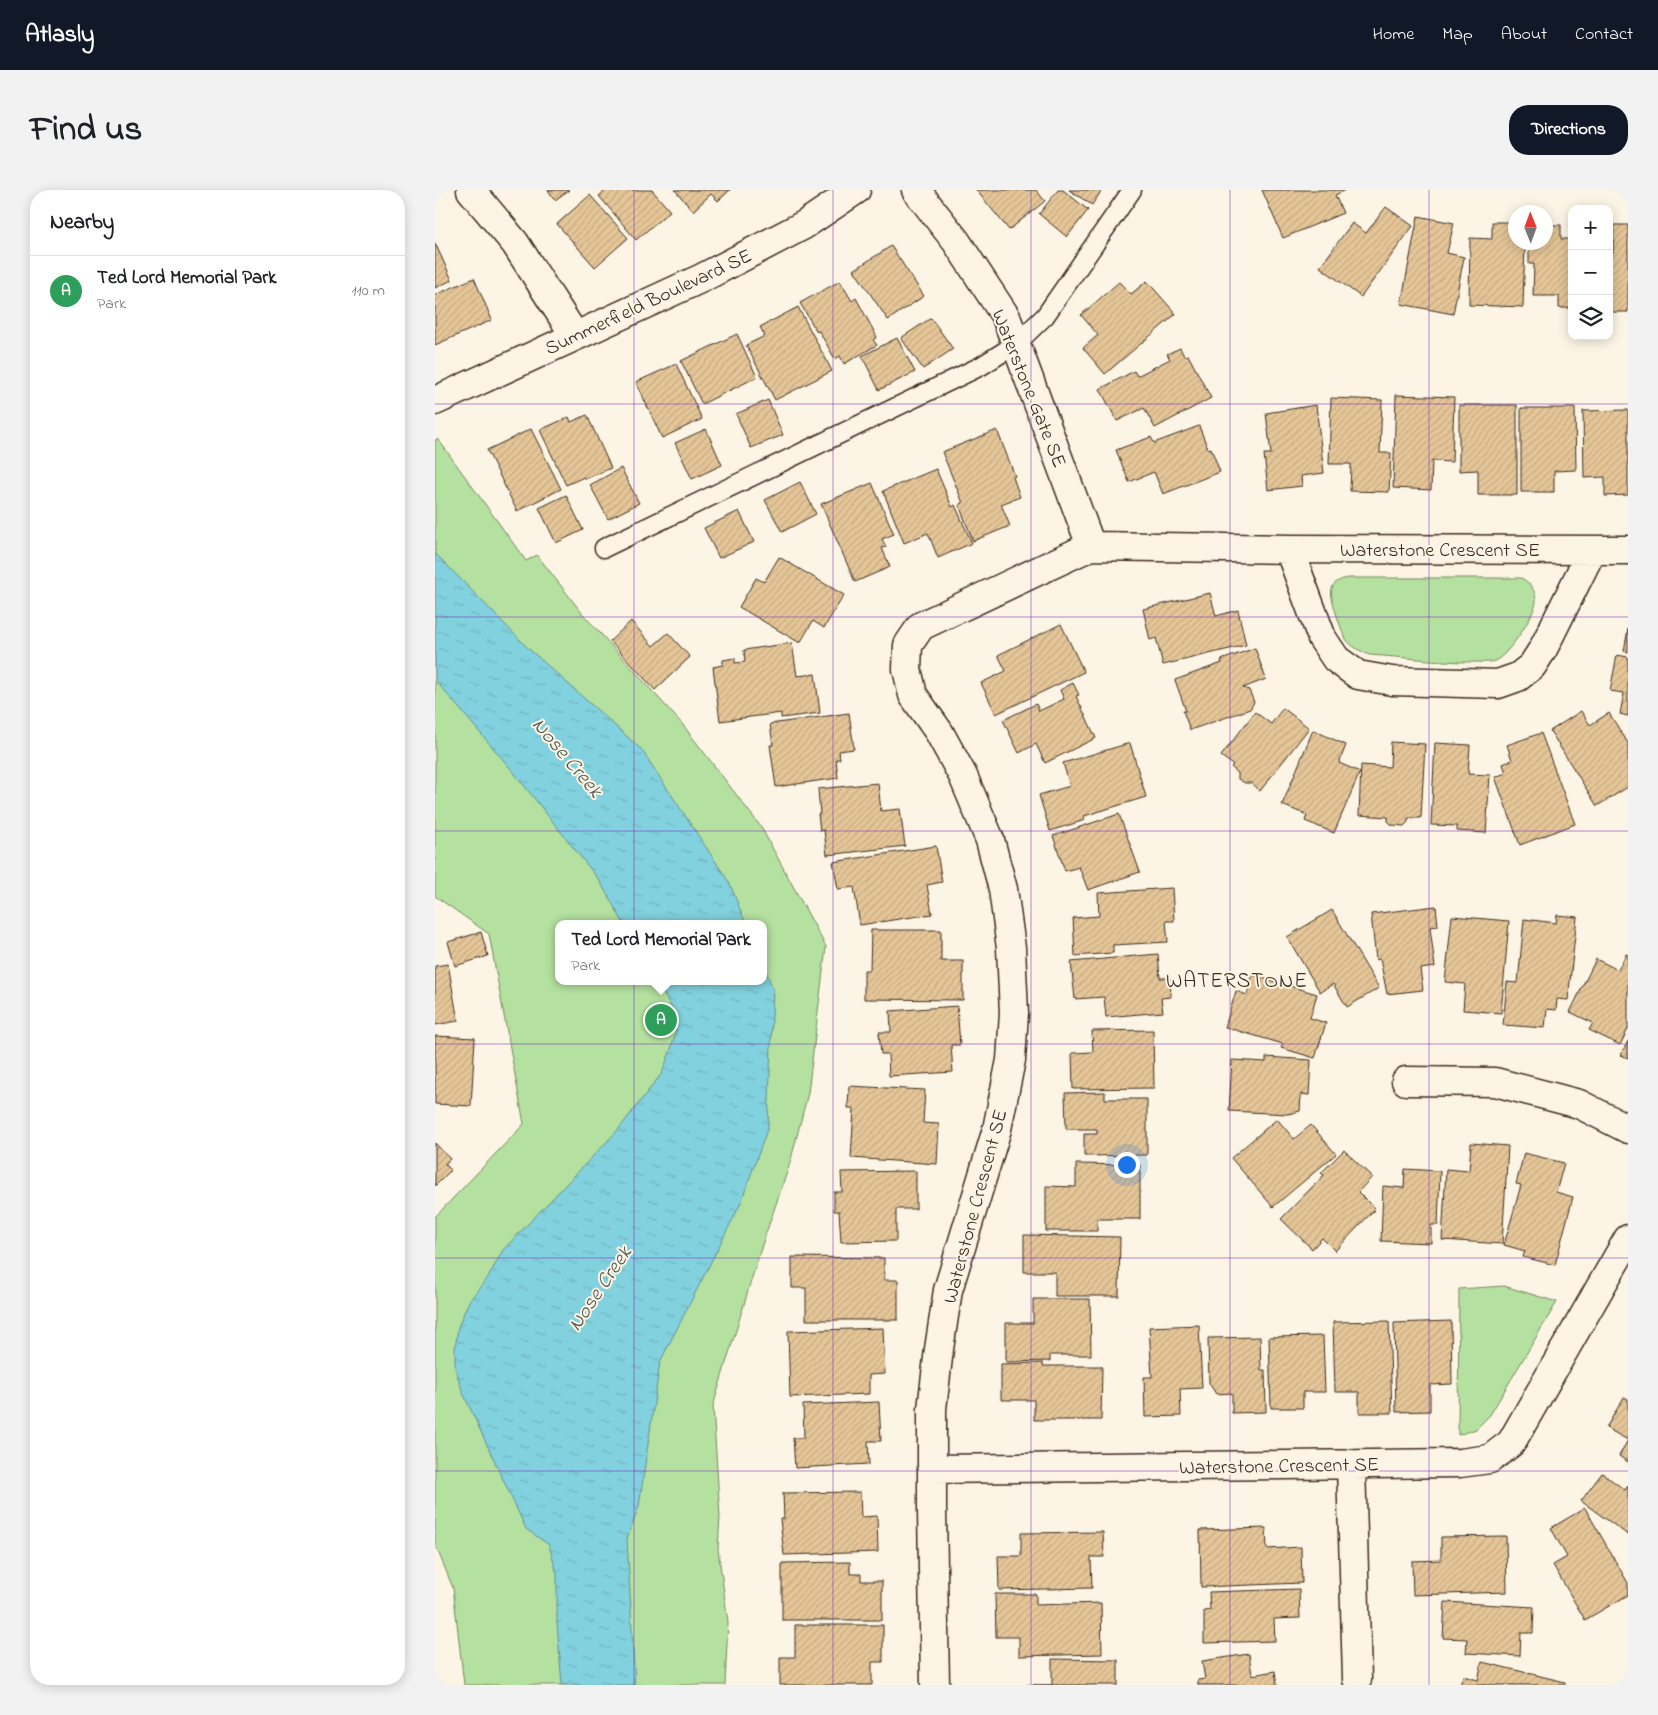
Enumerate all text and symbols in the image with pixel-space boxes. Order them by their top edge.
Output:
text: Atlasly [25,18,94,53]
text: Home [1373,22,1414,48]
text: Map [1442,22,1473,48]
text: About [1501,22,1547,48]
text: Contact [1575,22,1633,48]
text: Find us [30,105,142,156]
button: Directions [1509,105,1628,155]
north arrow [1508,205,1553,250]
map controls [1568,205,1613,340]
button: + [1568,205,1613,250]
text: Nearby [50,208,114,238]
street label: Summerfield Boulevard SE [541,243,757,364]
button: − [1568,250,1613,295]
text: Ted Lord Memorial Park [97,265,277,292]
text: A [61,279,71,303]
text: 110 m [351,279,385,303]
text: Park [97,292,126,316]
button: layers [1568,295,1613,340]
street label: Waterstone Gate SE [983,305,1073,472]
street label: Waterstone Crescent SE [1340,537,1540,566]
water label: Nose Creek [524,712,609,805]
popup [555,920,767,985]
text: Ted Lord Memorial Park [571,927,751,954]
text: Park [571,954,600,978]
district label: WATERSTONE [1166,967,1308,997]
pin: A [645,1001,677,1039]
street label: Waterstone Crescent SE [937,1106,1016,1307]
your location [1114,1152,1140,1178]
water label: Nose Creek [561,1240,641,1338]
street label: Waterstone Crescent SE [1179,1451,1379,1484]

